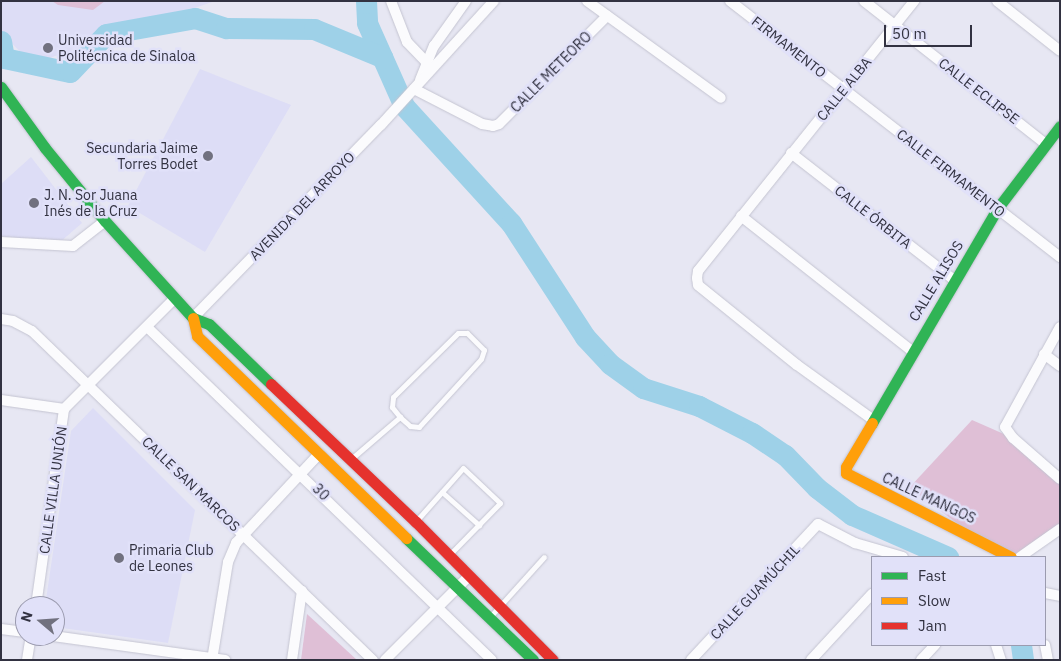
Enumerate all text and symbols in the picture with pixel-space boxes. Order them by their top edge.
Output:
street label: FIRMAMENTO [748,13,830,81]
scale bar [886,15,974,47]
text: 50 m [892,24,927,43]
street label: CALLE METEORO [507,28,595,116]
place label: Universidad Politécnica de Sinaloa [58,32,196,64]
marker: Universidad Politécnica de Sinaloa [42,42,54,54]
street label: CALLE ALBA [813,54,875,124]
street label: CALLE ECLIPSE [935,54,1023,128]
street label: CALLE FIRMAMENTO [893,125,1009,221]
place label: Secundaria Jaime Torres Bodet [86,140,198,172]
street label: AVENIDA DEL ARROYO [246,148,358,264]
marker: Secundaria Jaime Torres Bodet [202,150,214,162]
street label: CALLE ÓRBITA [831,182,915,252]
place label: J. N. Sor Juana Inés de la Cruz [44,187,137,220]
marker: J. N. Sor Juana Inés de la Cruz [28,197,40,209]
street label: CALLE ALISOS [905,238,967,324]
street label: CALLE VILLA UNIÓN [36,425,70,555]
street label: CALLE SAN MARCOS [139,433,243,535]
street label: CALLE MANGOS [880,469,978,527]
street label: 30 [309,480,333,504]
street label: CALLE GUAMÚCHIL [707,541,803,643]
place label: Primaria Club de Leones [129,542,214,574]
marker: Primaria Club de Leones [113,552,125,564]
legend [871,556,1046,646]
text: Fast [918,566,946,585]
text: Slow [918,591,951,610]
north arrow [15,596,65,646]
text: N [17,609,37,624]
text: Jam [918,616,947,635]

